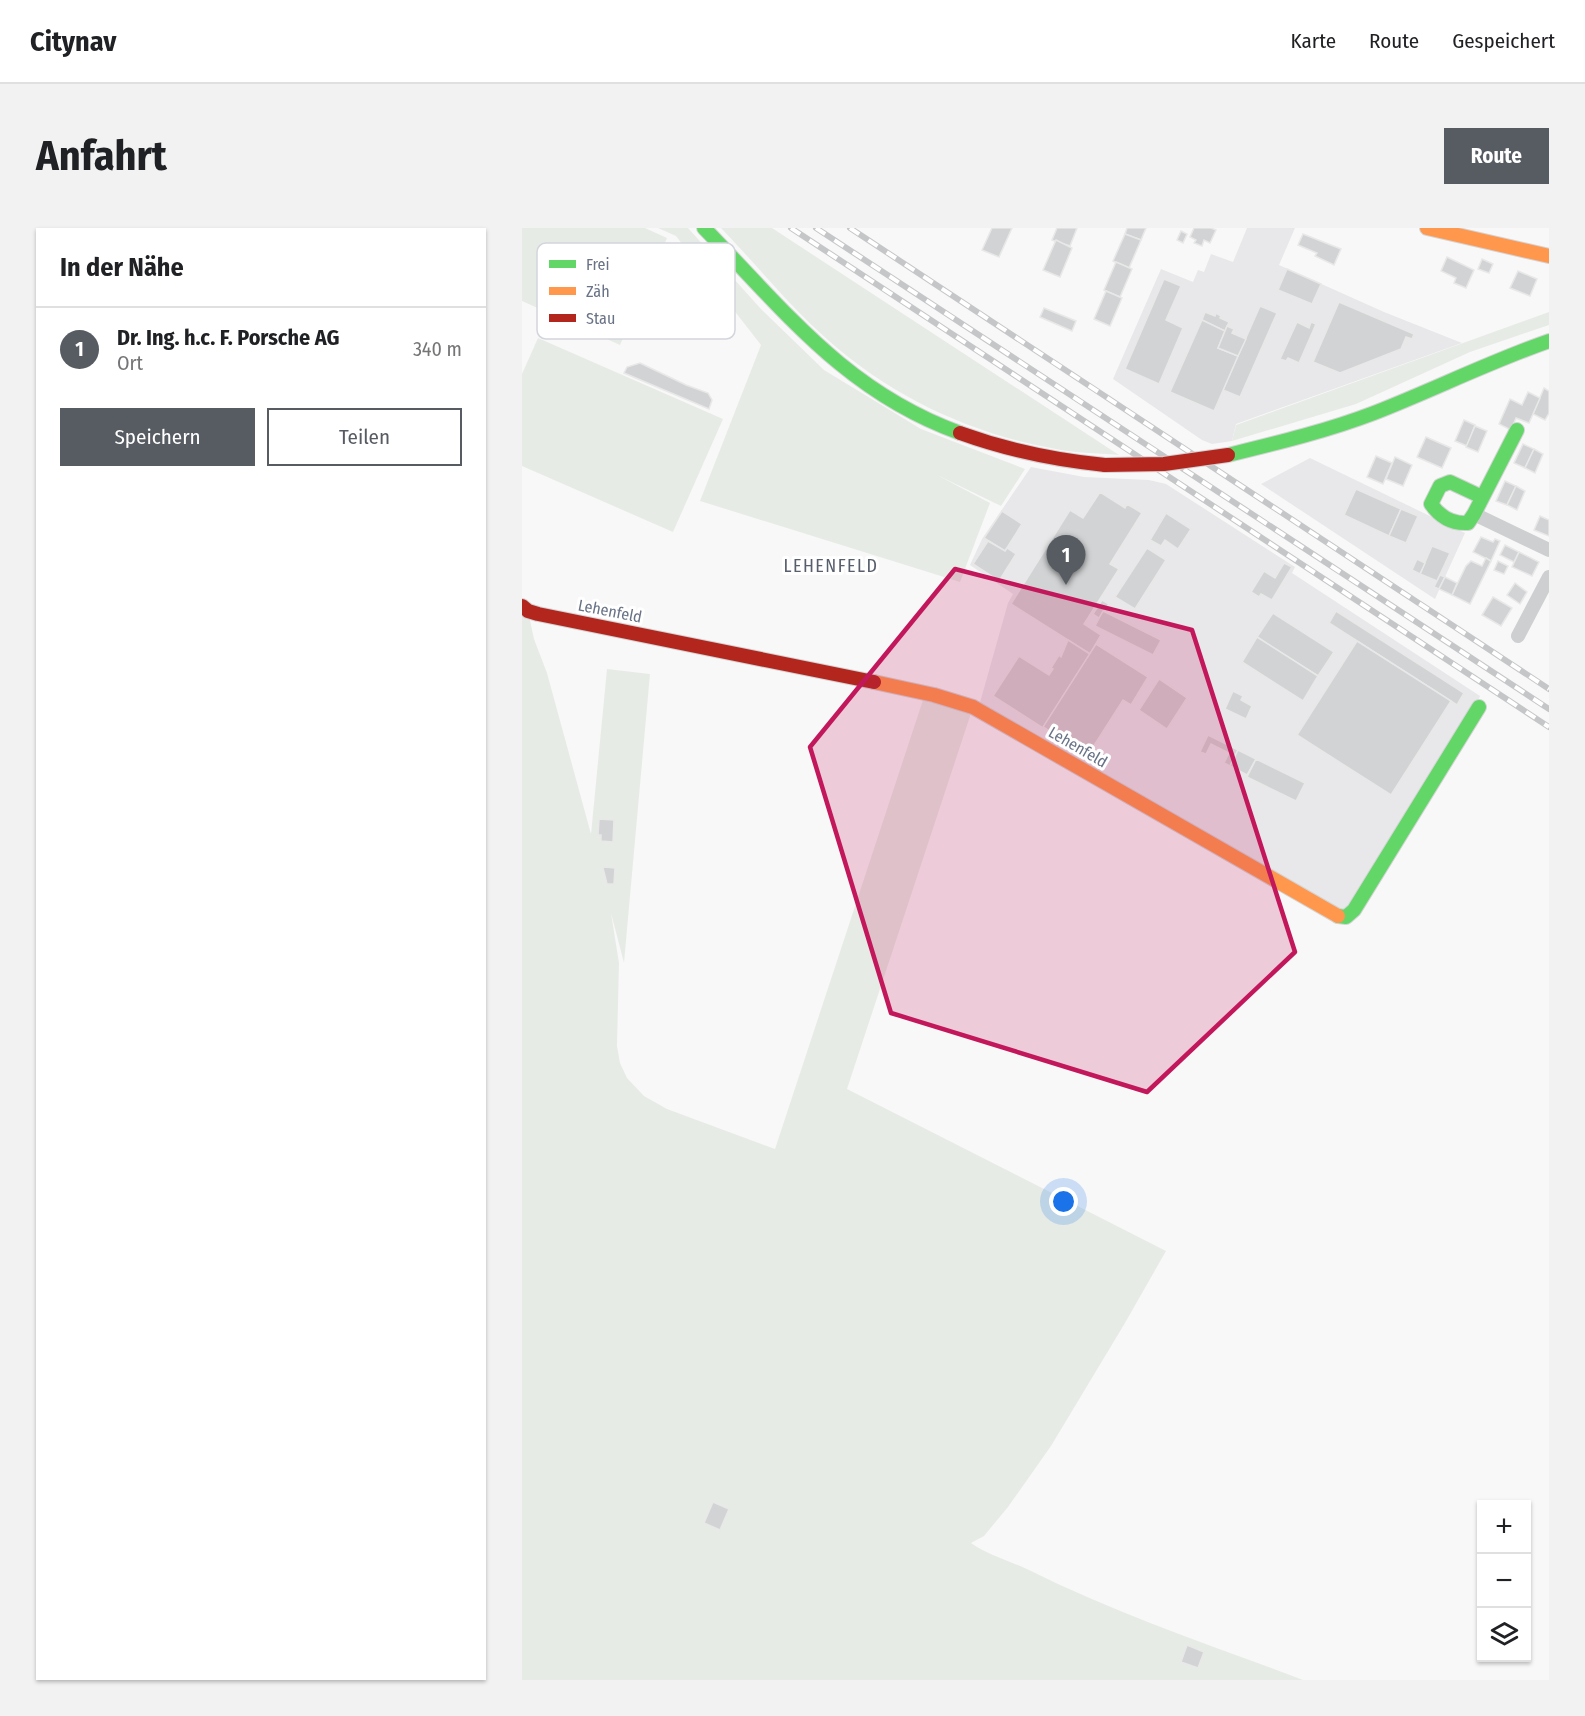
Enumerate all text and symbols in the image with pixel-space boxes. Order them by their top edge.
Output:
text: Citynav [30,25,116,58]
text: Karte [1291,28,1336,54]
text: Route [1369,28,1419,54]
text: Gespeichert [1452,28,1555,54]
button: Route [1444,128,1549,184]
text: Anfahrt [36,131,167,181]
legend [537,243,735,339]
text: In der Nähe [60,252,184,283]
text: Frei [586,255,610,274]
text: Zäh [586,282,610,301]
text: Stau [586,309,615,328]
text: Dr. Ing. h.c. F. Porsche AG [117,324,339,351]
text: 1 [75,337,84,361]
text: 340 m [413,337,462,361]
text: Ort [117,351,143,375]
button: Speichern [60,408,255,466]
button: Teilen [267,408,462,466]
pin: 1 [1046,536,1086,585]
district label: LEHENFELD [784,555,878,577]
street label: Lehenfeld [576,595,644,627]
street label: Lehenfeld [1045,723,1111,771]
your location [1049,1187,1078,1216]
map controls [1477,1500,1531,1662]
button: + [1477,1500,1531,1554]
button: − [1477,1554,1531,1608]
button: layers [1477,1608,1531,1662]

